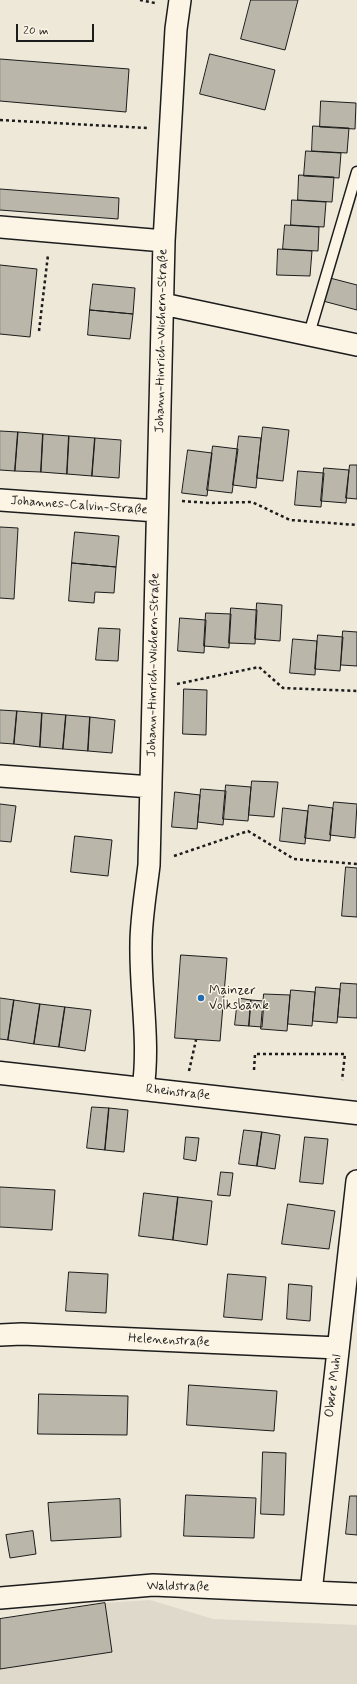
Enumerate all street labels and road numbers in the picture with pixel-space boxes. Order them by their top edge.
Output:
street label: Johann-Hinrich-Wichern-Straße [153,249,171,433]
street label: Johannes-Calvin-Straße [10,493,148,519]
street label: Johann-Hinrich-Wichern-Straße [145,573,163,757]
street label: Rheinstraße [145,1082,211,1104]
street label: Helenenstraße [128,1331,210,1351]
street label: Obere Muhl [322,1354,346,1418]
street label: Waldstraße [146,1579,210,1595]

